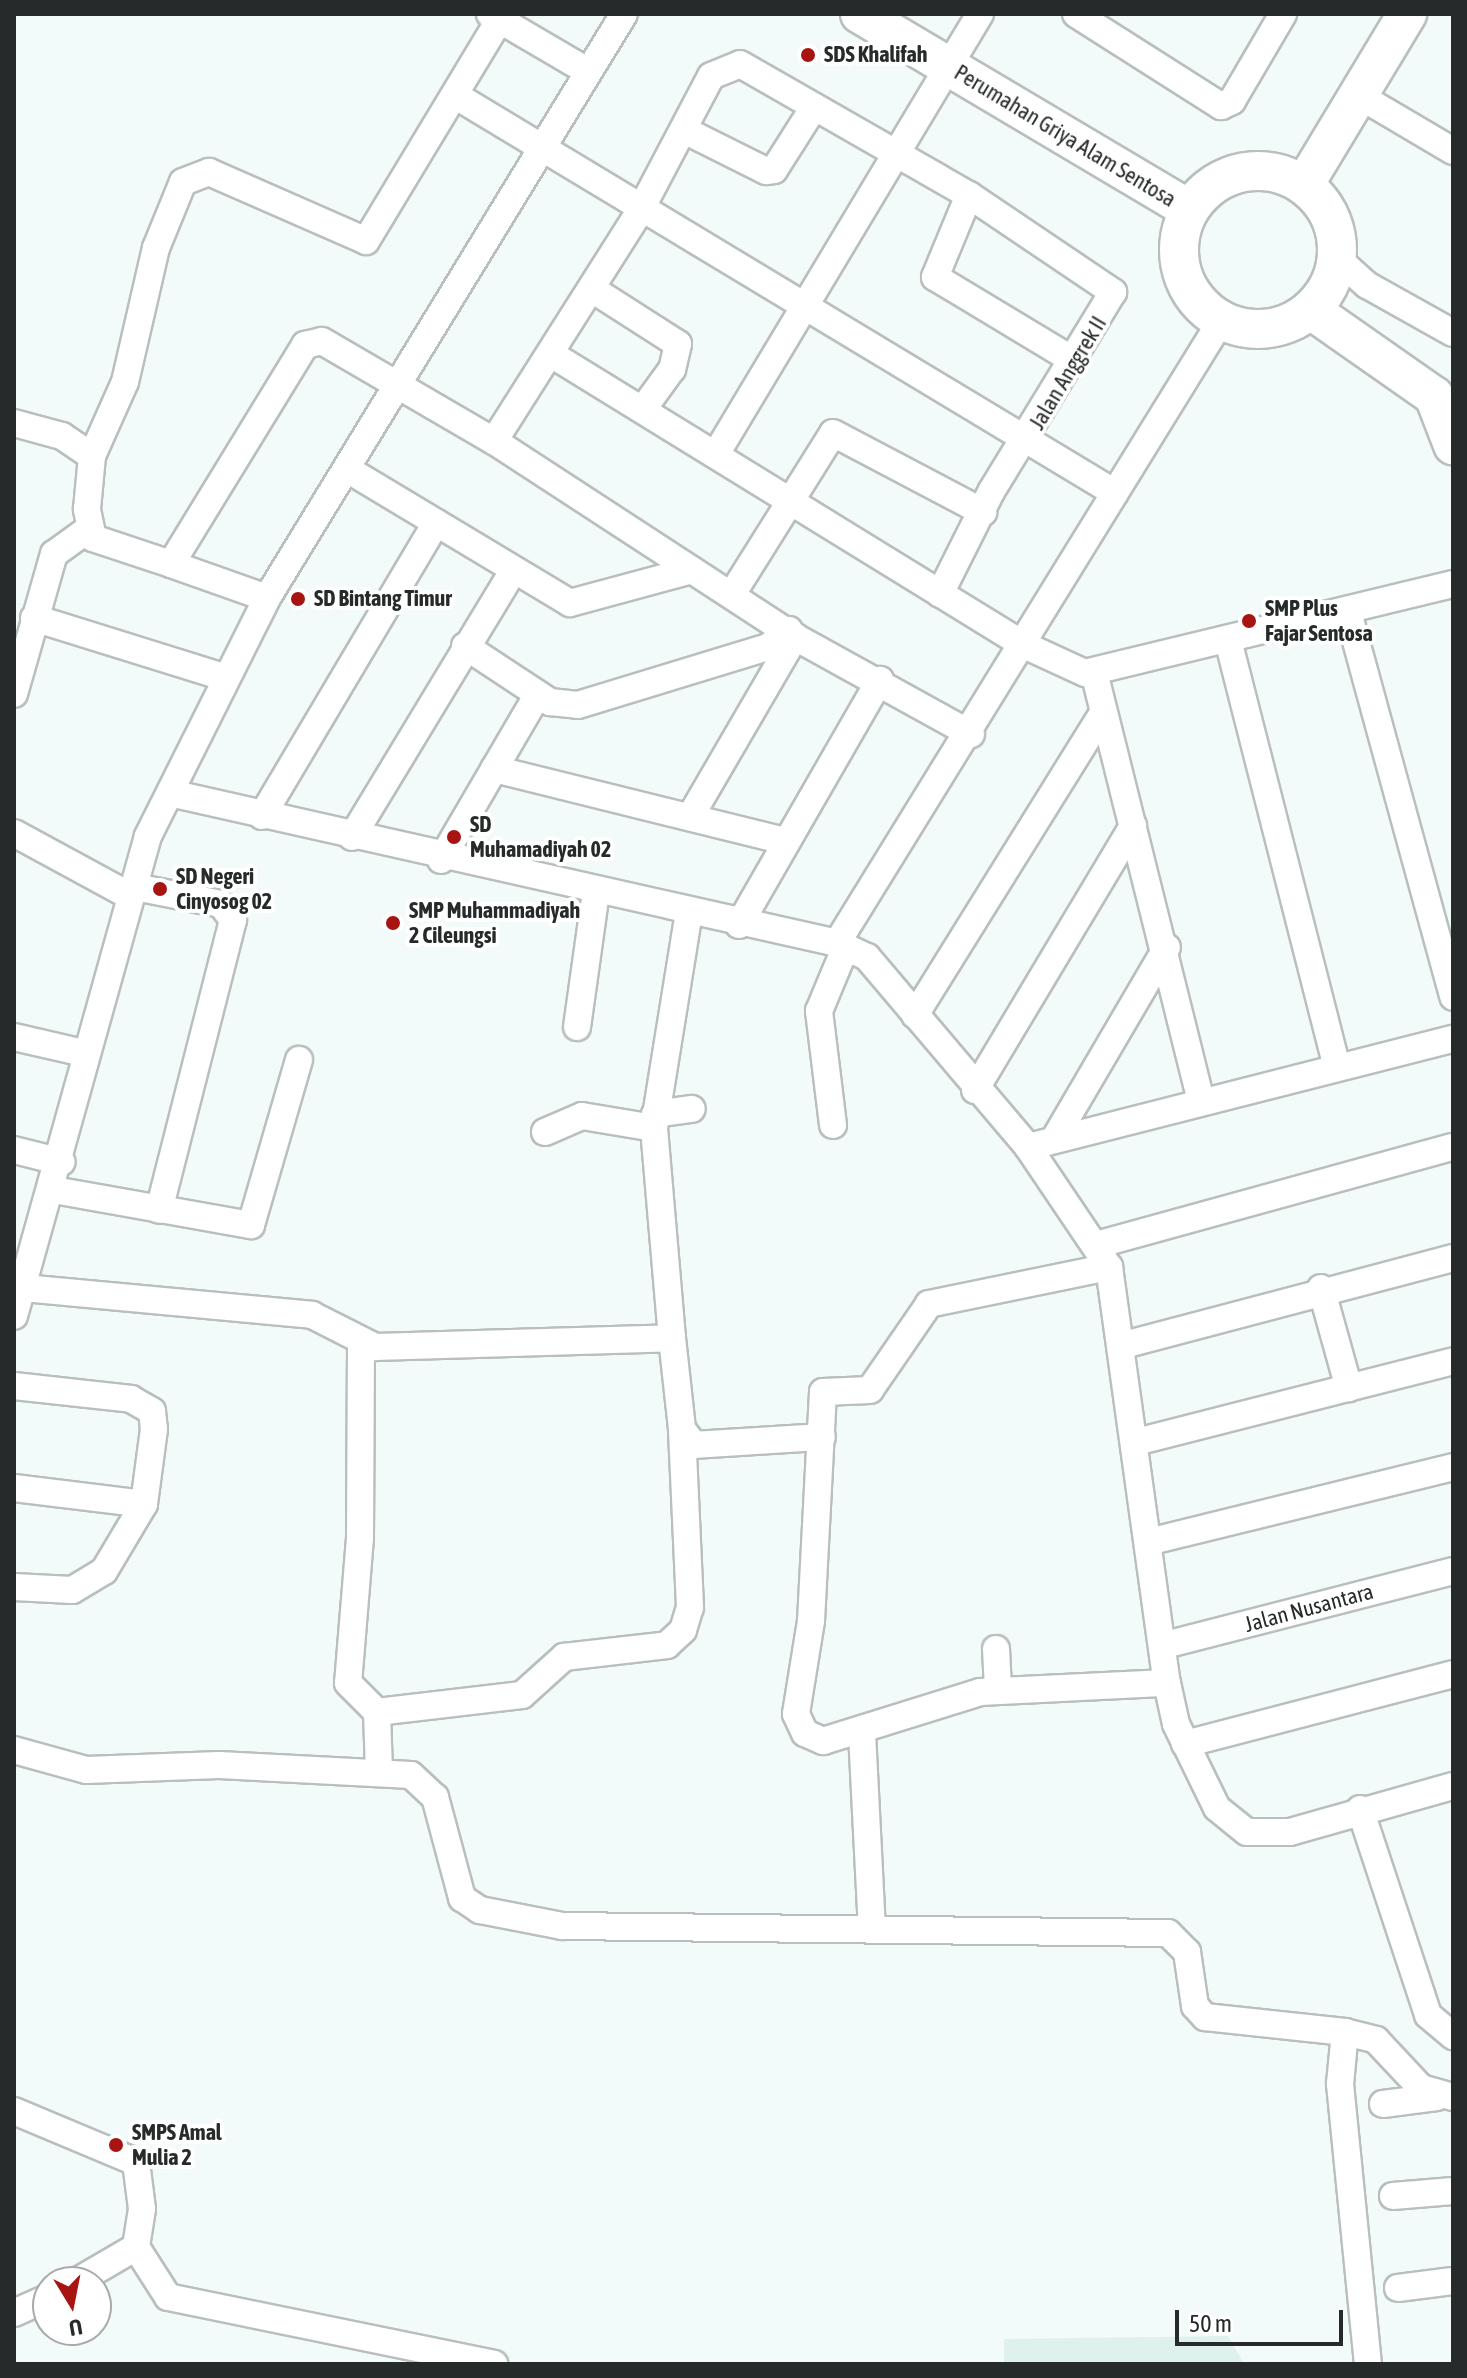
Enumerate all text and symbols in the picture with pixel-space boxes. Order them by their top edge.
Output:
place label: SDS Khalifah [824,42,927,68]
marker: SDS Khalifah [799,46,817,64]
street label: Perumahan Griya Alam Sentosa [949,59,1181,213]
street label: Jalan Anggrek II [1024,312,1112,434]
place label: SD Bintang Timur [314,586,452,612]
marker: SD Bintang Timur [289,590,307,608]
place label: SMP Plus Fajar Sentosa [1265,595,1373,646]
marker: SMP Plus Fajar Sentosa [1240,612,1258,630]
place label: SD Muhamadiyah 02 [470,811,611,862]
marker: SD Muhamadiyah 02 [445,828,463,846]
place label: SD Negeri Cinyosog 02 [176,863,272,914]
marker: SD Negeri Cinyosog 02 [151,880,169,898]
place label: SMP Muhammadiyah 2 Cileungsi [409,897,580,948]
marker: SMP Muhammadiyah 2 Cileungsi [384,914,402,932]
street label: Jalan Nusantara [1242,1578,1376,1638]
place label: SMPS Amal Mulia 2 [132,2119,222,2170]
marker: SMPS Amal Mulia 2 [107,2136,125,2154]
north arrow [32,2266,112,2346]
scale bar [1179,2294,1347,2344]
text: 50 m [1189,2310,1232,2337]
text: U [67,2314,84,2342]

